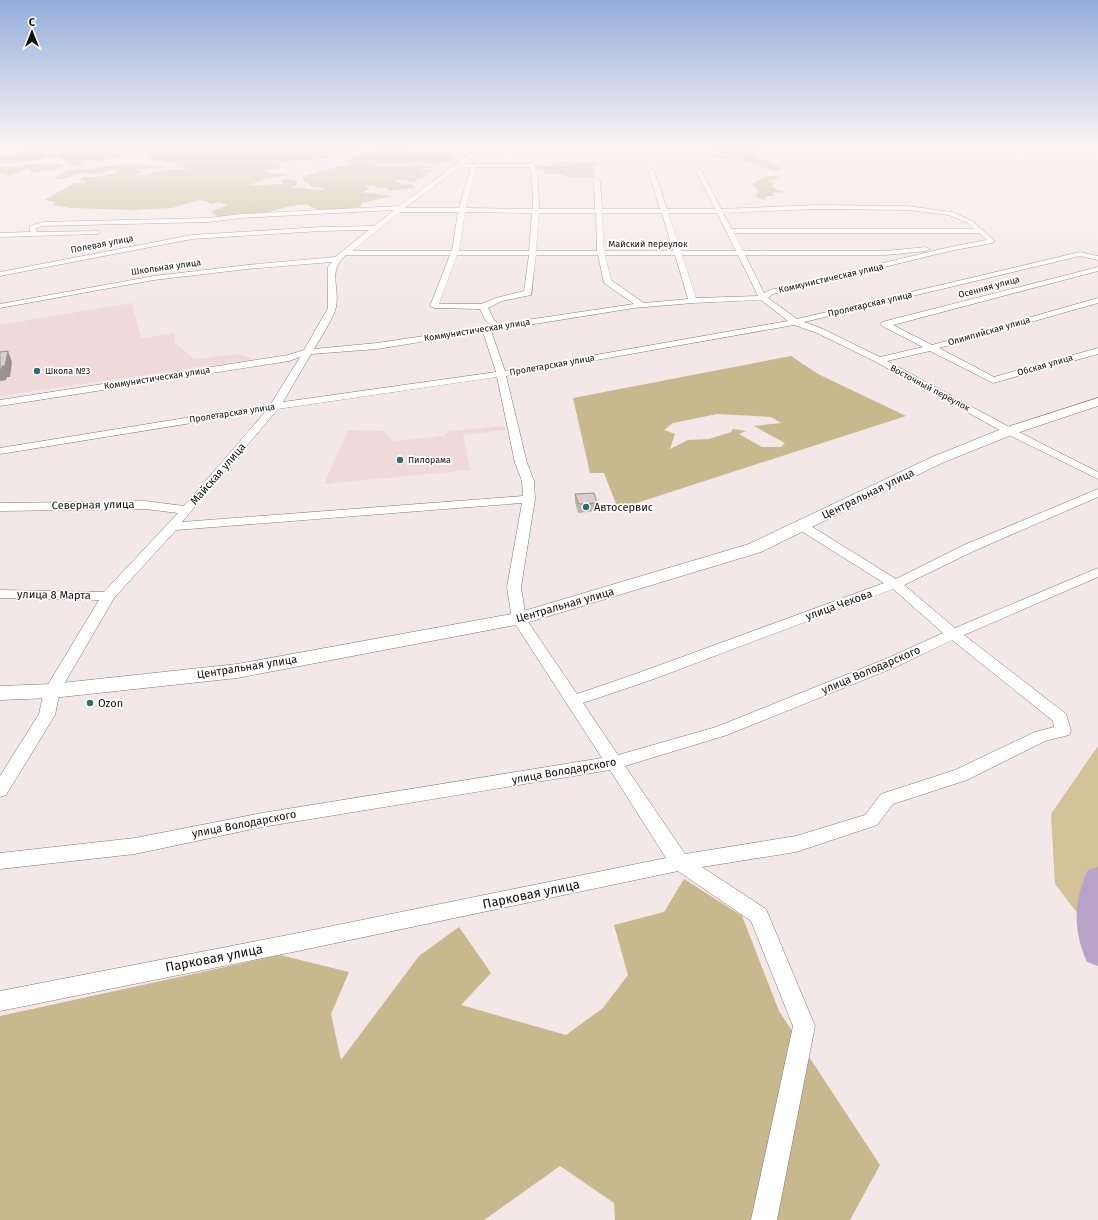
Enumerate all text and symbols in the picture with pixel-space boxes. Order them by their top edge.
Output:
north arrow [12,12,52,52]
text: С [29,16,36,29]
street label: Полевая улица [70,233,134,255]
street label: Майский переулок [608,239,688,249]
street label: Школьная улица [130,257,202,277]
street label: Коммунистическая улица [778,261,885,295]
street label: Осенняя улица [957,274,1021,300]
street label: Пролетарская улица [827,289,913,319]
street label: Олимпийская улица [947,314,1031,348]
street label: Коммунистическая улица [423,317,531,343]
street label: Обская улица [1016,352,1074,378]
street label: Пролетарская улица [509,353,596,377]
street label: Восточный переулок [888,363,972,413]
street label: Коммунистическая улица [103,365,211,391]
marker: Школа №3 [32,366,42,376]
place label: Школа №3 [45,366,90,376]
street label: Пролетарская улица [188,401,276,425]
street label: Майская улица [188,440,248,508]
marker: Пилорама [395,455,405,465]
place label: Пилорама [408,455,451,465]
street label: Центральная улица [820,466,916,522]
street label: Северная улица [52,498,134,512]
place label: Автосервис [594,501,653,514]
marker: Автосервис [581,502,591,512]
street label: Центральная улица [514,585,616,625]
street label: улица Чехова [804,587,874,623]
street label: улица 8 Марта [17,588,91,602]
street label: улица Володарского [820,643,922,697]
street label: Центральная улица [196,653,298,681]
place label: Ozon [98,697,123,710]
marker: Ozon [85,698,95,708]
street label: улица Володарского [511,755,617,787]
street label: улица Володарского [191,808,297,840]
street label: Парковая улица [481,876,581,912]
street label: Парковая улица [164,941,264,975]

